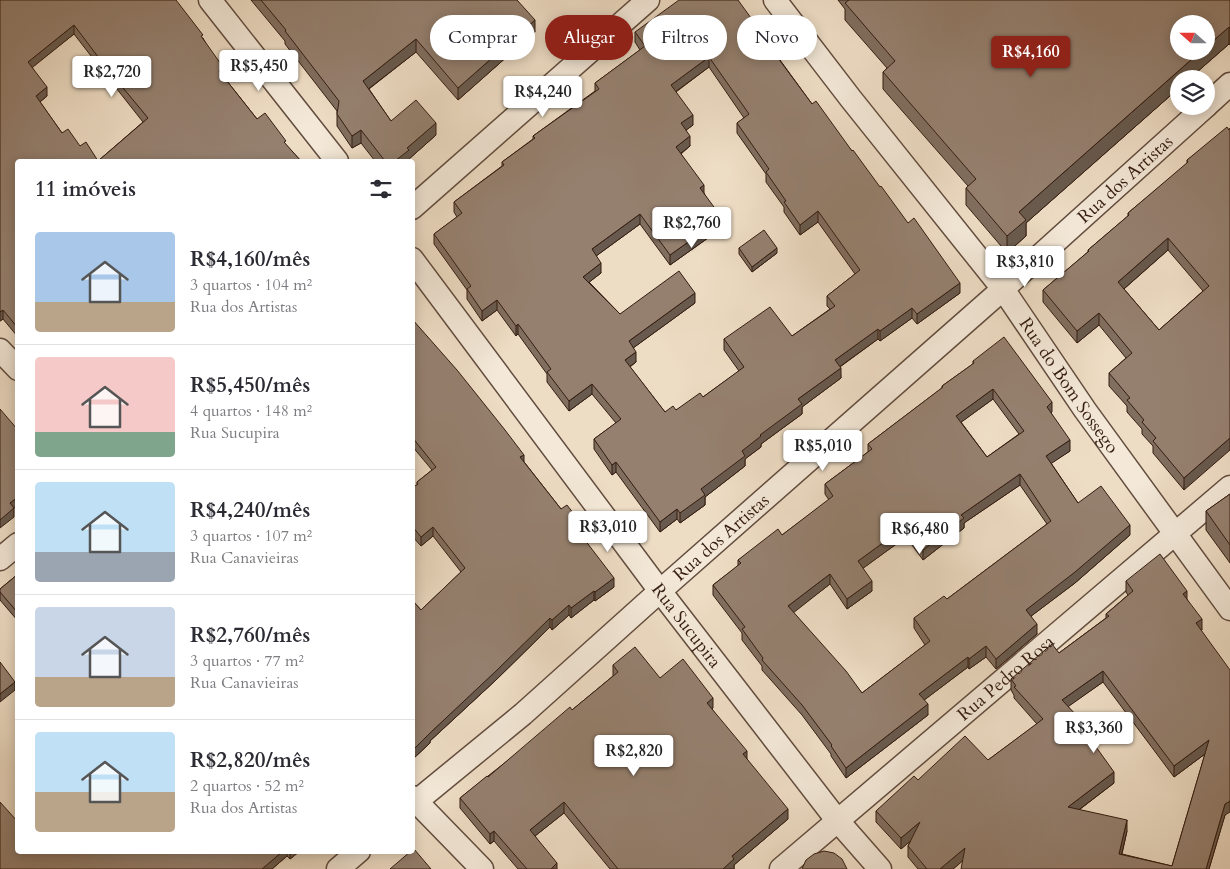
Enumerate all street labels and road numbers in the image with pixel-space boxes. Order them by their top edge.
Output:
street label: Rua dos Artistas [1072,130,1179,229]
street label: Rua do Bom Sossego [1013,313,1125,459]
street label: Rua dos Artistas [668,488,775,587]
street label: Rua Sucupira [645,578,727,674]
street label: Rua Pedro Rosa [952,629,1060,727]

